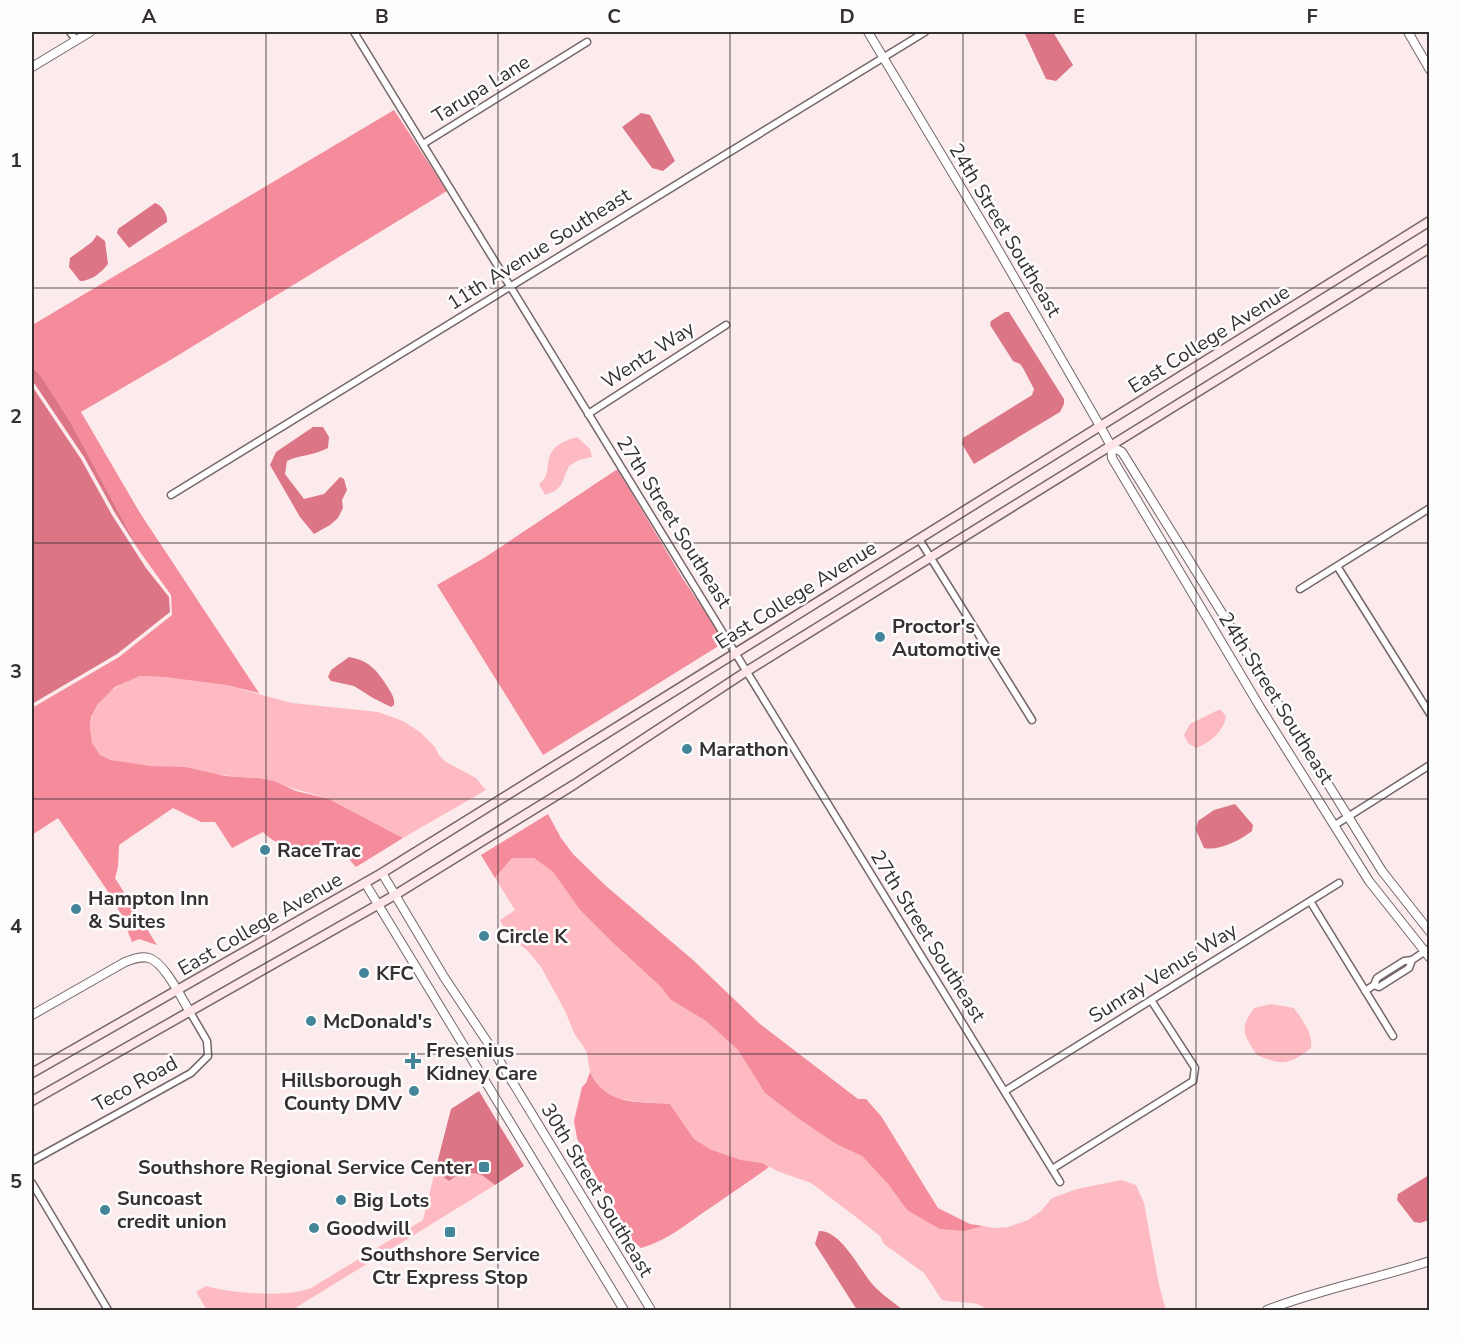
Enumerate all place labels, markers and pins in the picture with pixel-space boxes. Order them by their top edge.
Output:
place label: Proctor's Automotive [892,613,1001,663]
marker: Proctor's Automotive [873,630,887,644]
place label: Marathon [699,736,789,763]
marker: Marathon [680,742,694,756]
place label: RaceTrac [277,837,361,864]
marker: RaceTrac [258,843,272,857]
place label: Hampton Inn & Suites [88,885,209,935]
marker: Hampton Inn & Suites [69,902,83,916]
place label: Circle K [496,923,568,950]
marker: Circle K [477,929,491,943]
place label: KFC [376,960,414,987]
marker: KFC [357,966,371,980]
place label: McDonald's [323,1008,432,1035]
marker: McDonald's [304,1014,318,1028]
place label: Fresenius Kidney Care [426,1037,538,1087]
marker: Fresenius Kidney Care [404,1052,422,1070]
place label: Hillsborough County DMV [281,1067,403,1117]
marker: Hillsborough County DMV [407,1084,421,1098]
place label: Southshore Regional Service Center [138,1154,472,1181]
marker: Southshore Regional Service Center [477,1160,491,1174]
place label: Suncoast credit union [117,1185,227,1235]
place label: Big Lots [353,1187,430,1214]
marker: Big Lots [334,1193,348,1207]
marker: Suncoast credit union [98,1203,112,1217]
place label: Goodwill [326,1215,411,1242]
marker: Goodwill [307,1221,321,1235]
marker: Southshore Service Ctr Express Stop [443,1225,457,1239]
place label: Southshore Service Ctr Express Stop [360,1241,540,1291]

